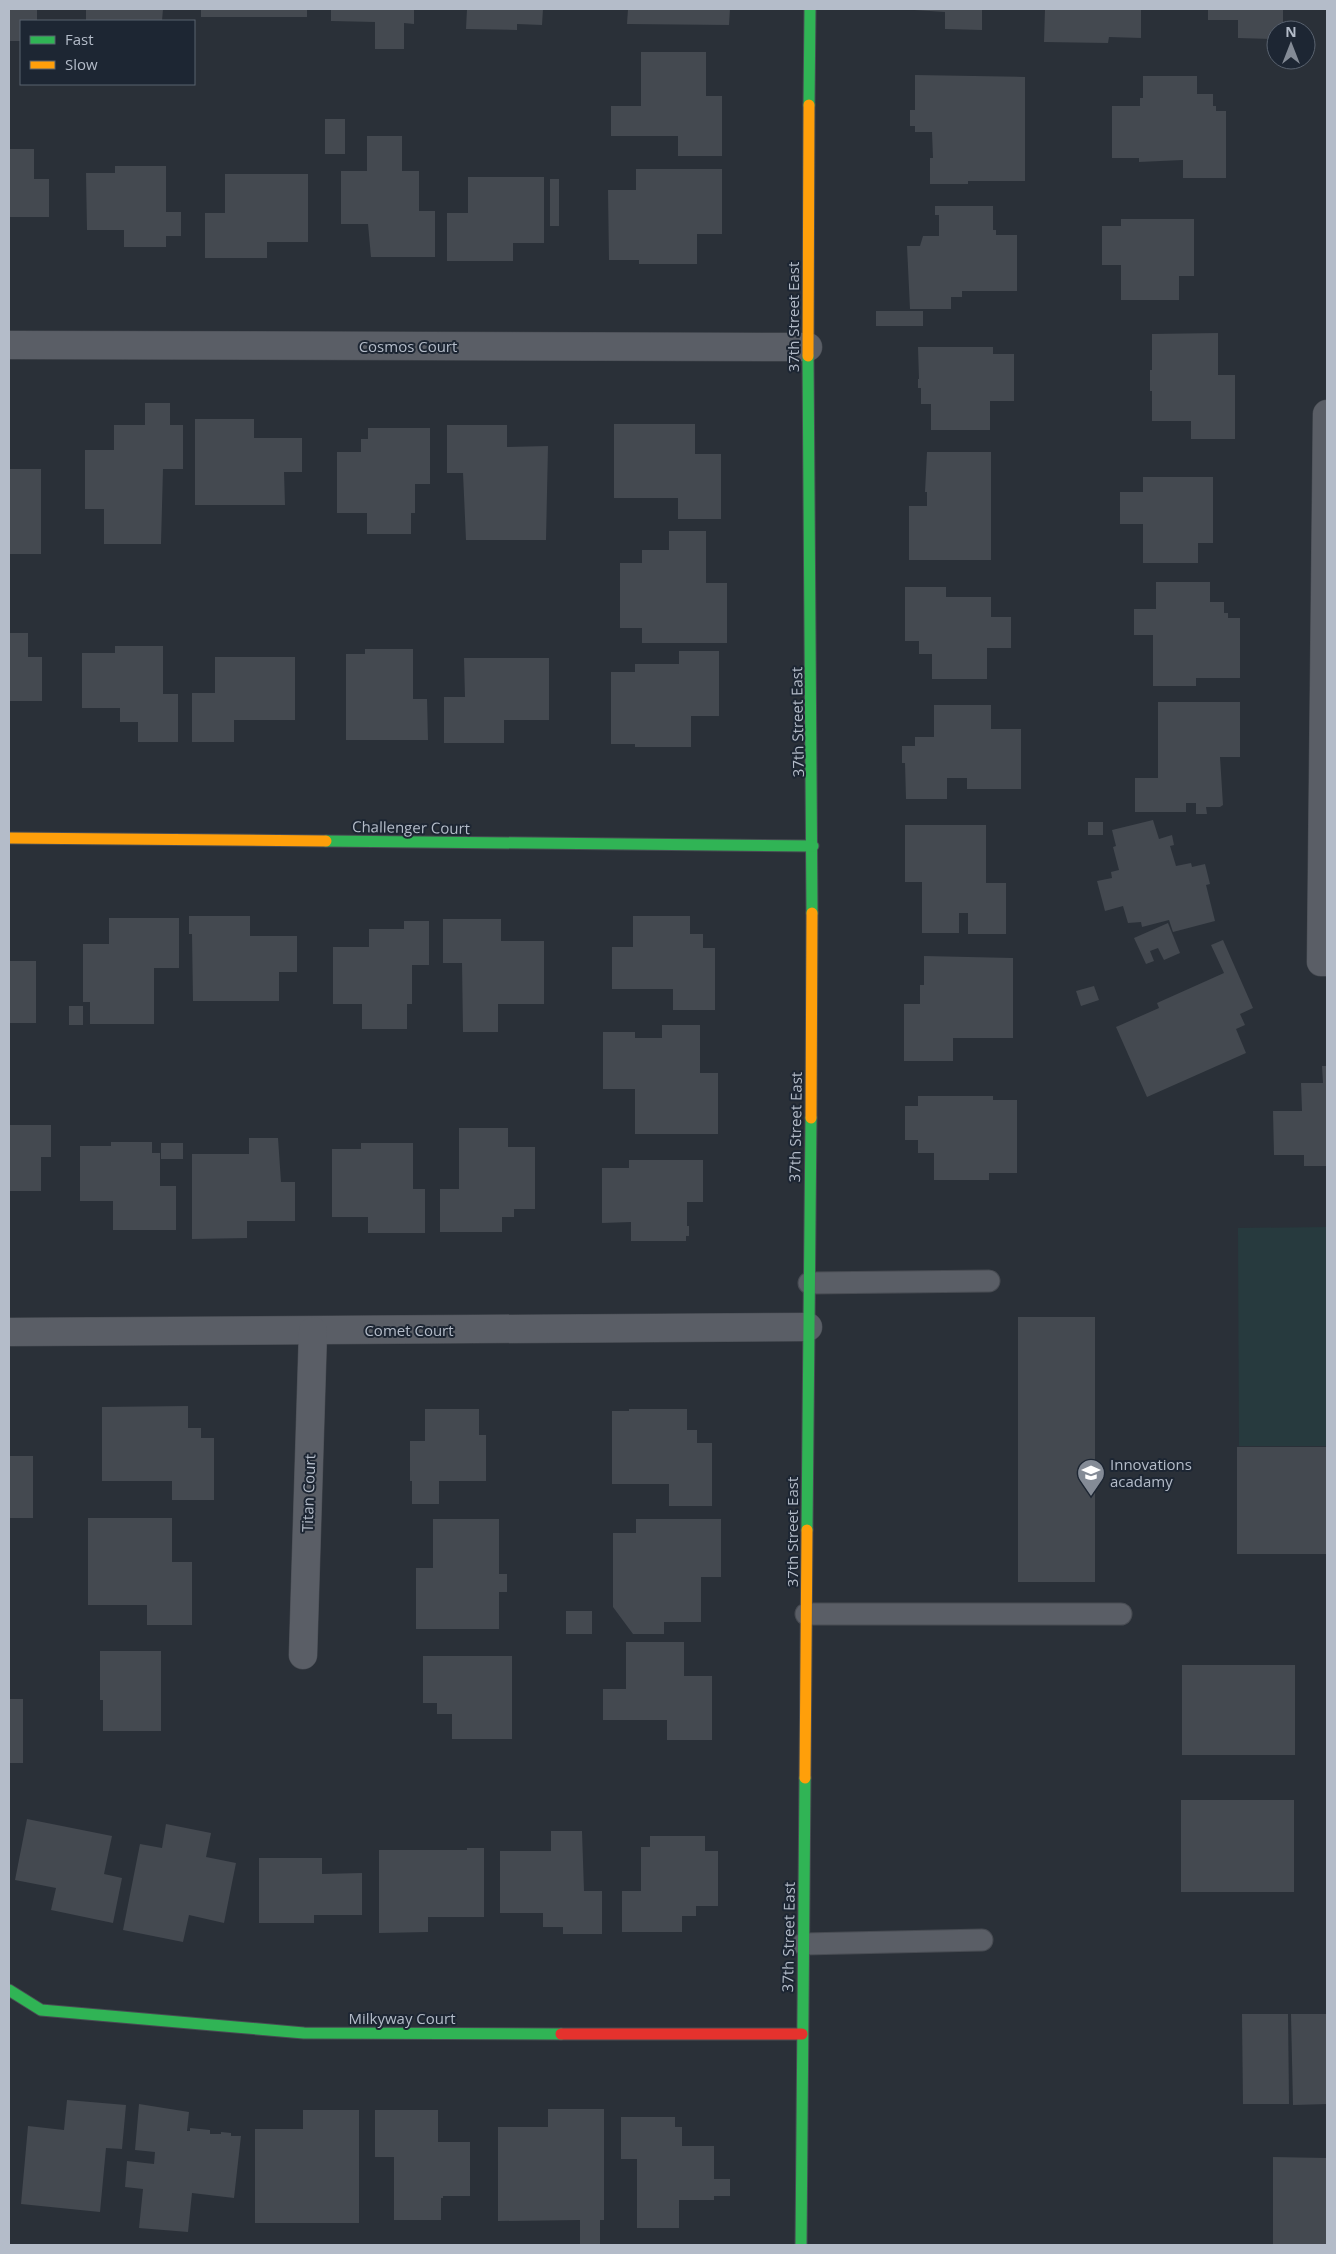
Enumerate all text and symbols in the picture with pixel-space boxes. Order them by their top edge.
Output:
legend [20,20,195,85]
north arrow [1266,20,1316,70]
text: N [1285,22,1297,41]
text: Fast [65,29,94,49]
text: Slow [65,54,98,74]
street label: 37th Street East [783,262,803,372]
street label: Cosmos Court [359,336,457,356]
street label: 37th Street East [786,667,808,777]
street label: Challenger Court [352,816,470,838]
street label: 37th Street East [784,1072,806,1182]
street label: Comet Court [364,1320,454,1340]
street label: Titan Court [297,1454,319,1532]
place label: Innovations acadamy [1110,1454,1192,1491]
school or university icon: Innovations acadamy [1076,1458,1106,1497]
street label: 37th Street East [782,1477,802,1587]
street label: 37th Street East [777,1882,799,1992]
street label: Milkyway Court [349,2008,455,2028]

